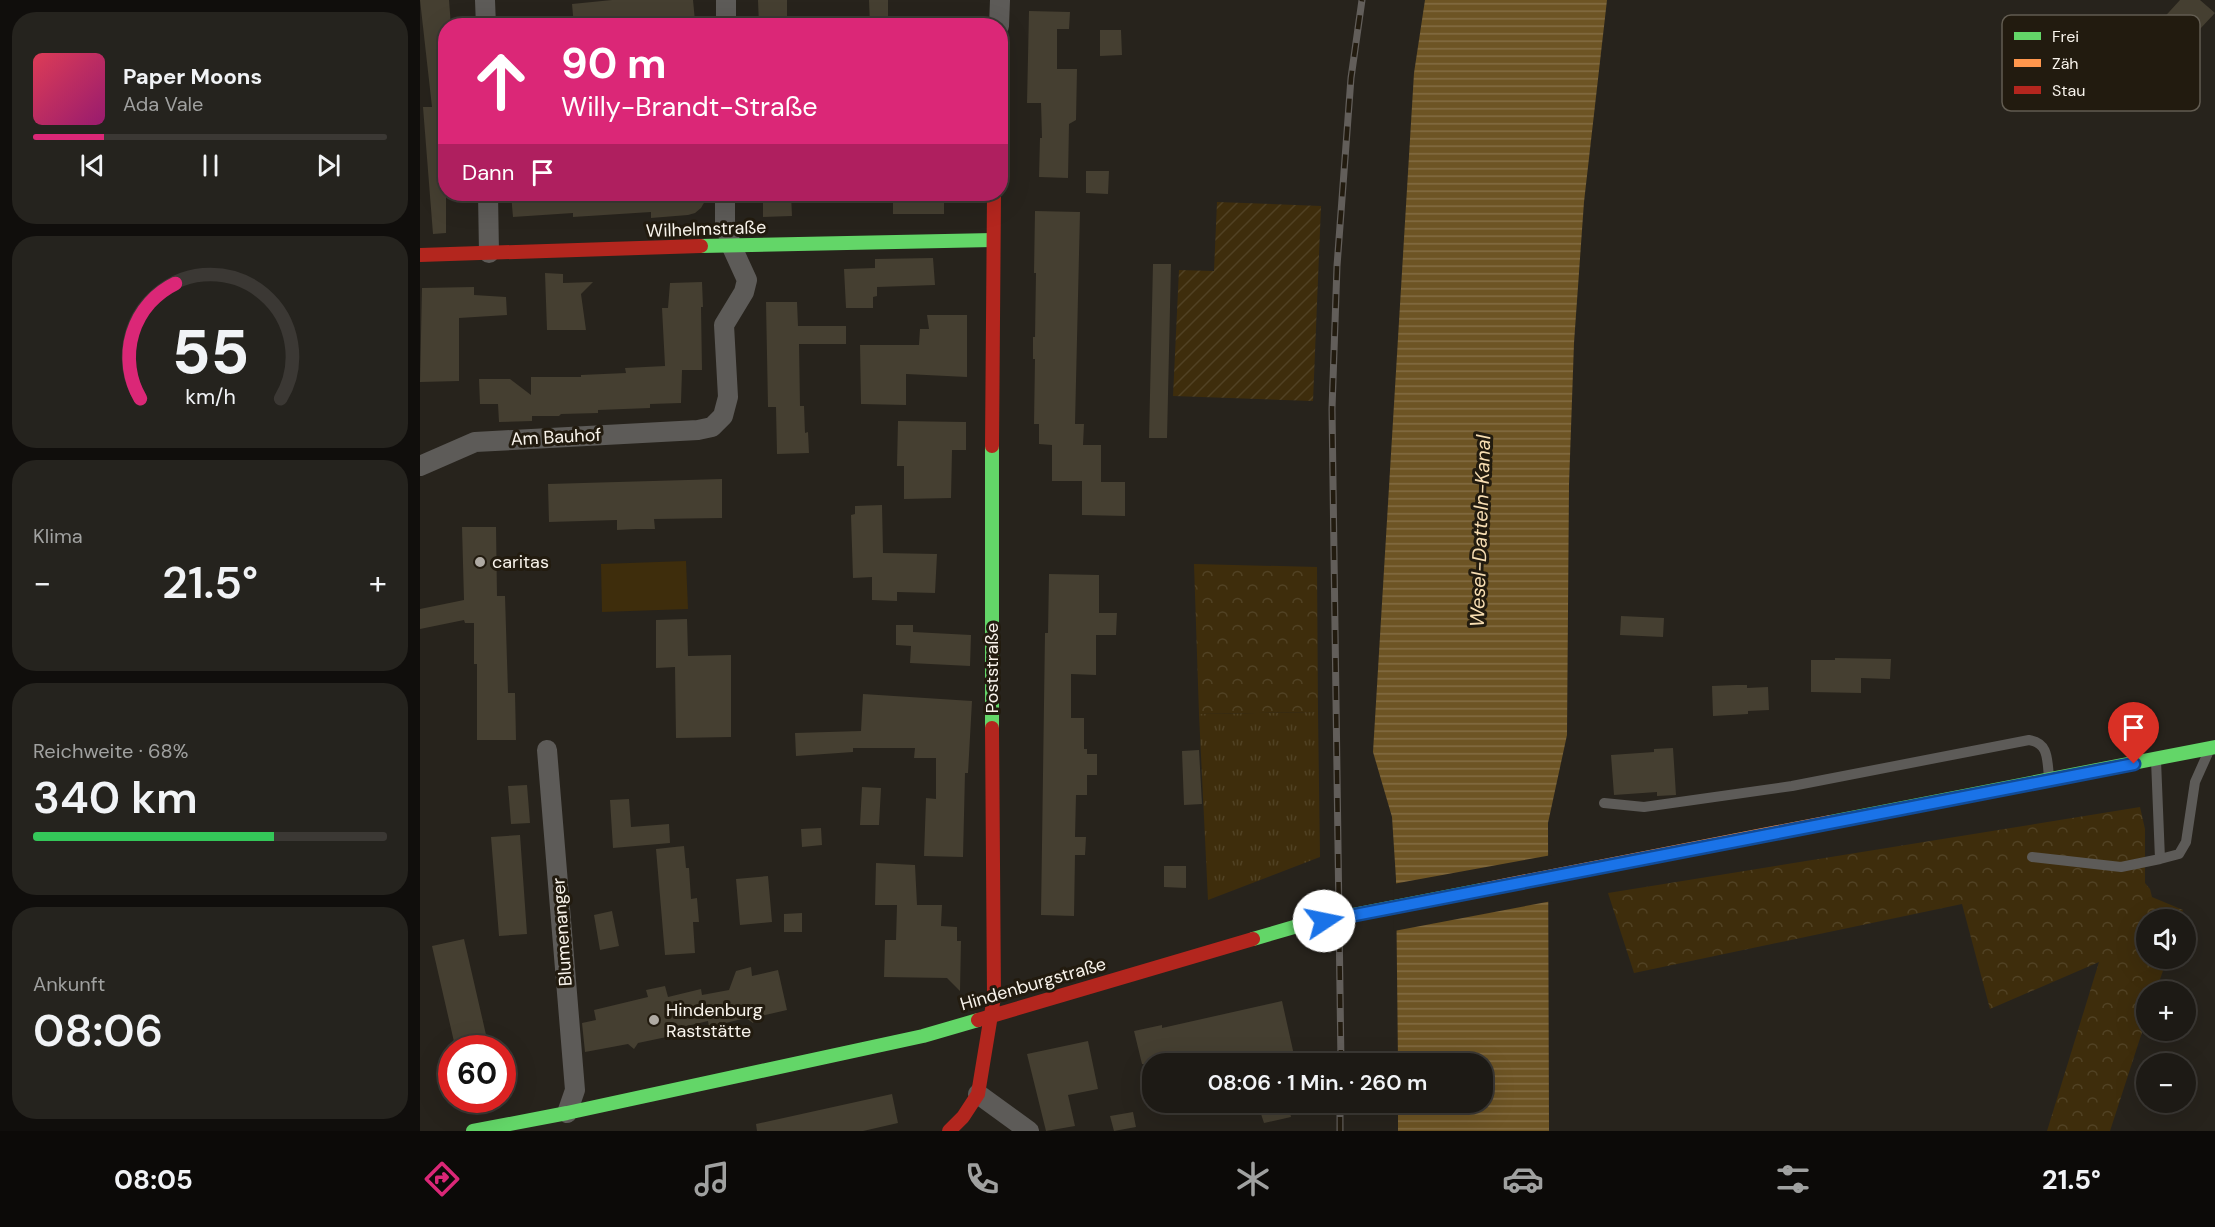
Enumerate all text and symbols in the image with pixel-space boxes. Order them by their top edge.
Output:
legend [2002,15,2200,111]
text: Frei [2052,26,2079,47]
text: 90 m [561,36,667,91]
icon: ahead [462,42,540,120]
text: Zäh [2052,53,2079,74]
text: Paper Moons [123,62,262,91]
text: Stau [2052,80,2085,101]
text: Willy-Brandt-Straße [561,89,818,124]
text: Ada Vale [123,91,203,117]
icon: previous [76,149,109,182]
icon: pause [194,149,227,182]
icon: next [312,149,345,182]
icon: arrive [526,156,559,189]
text: Dann [462,158,514,187]
street label: Wilhelmstraße [645,215,767,243]
text: 55 [171,311,249,392]
text: km/h [185,383,235,411]
street label: Am Bauhof [510,423,602,451]
water label: Wesel-Datteln-Kanal [1464,434,1496,628]
text: Klima [33,523,83,549]
place label: caritas [492,550,549,574]
text: 21.5° [162,553,258,612]
marker: caritas [473,555,487,569]
text: − [33,561,51,604]
text: + [369,561,387,604]
street label: Poststraße [980,623,1004,713]
pin [2108,702,2159,764]
icon: arrive [2117,711,2150,744]
text: Reichweite · 68% [33,738,188,764]
text: 340 km [33,768,198,827]
street label: Blumenanger [546,877,578,987]
position arrow [1292,889,1356,953]
map controls [2136,909,2196,1113]
button: sound [2136,909,2196,969]
street label: Hindenburgstraße [957,952,1109,1016]
text: Ankunft [33,971,105,997]
button: + [2136,981,2196,1041]
place label: Hindenburg Raststätte [666,998,763,1043]
text: 08:06 [33,1001,163,1060]
marker: Hindenburg Raststätte [647,1013,661,1027]
speed limit sign: 60 [438,1035,516,1113]
button: − [2136,1053,2196,1113]
text: 08:06 · 1 Min. · 260 m [1208,1068,1427,1097]
icon: directions [421,1158,463,1200]
icon: music [691,1158,733,1200]
icon: phone [961,1158,1003,1200]
icon: climate [1232,1158,1274,1200]
icon: car [1502,1158,1544,1200]
icon: filters [1772,1158,1814,1200]
text: 08:05 [114,1162,193,1197]
text: 21.5° [2042,1162,2101,1197]

